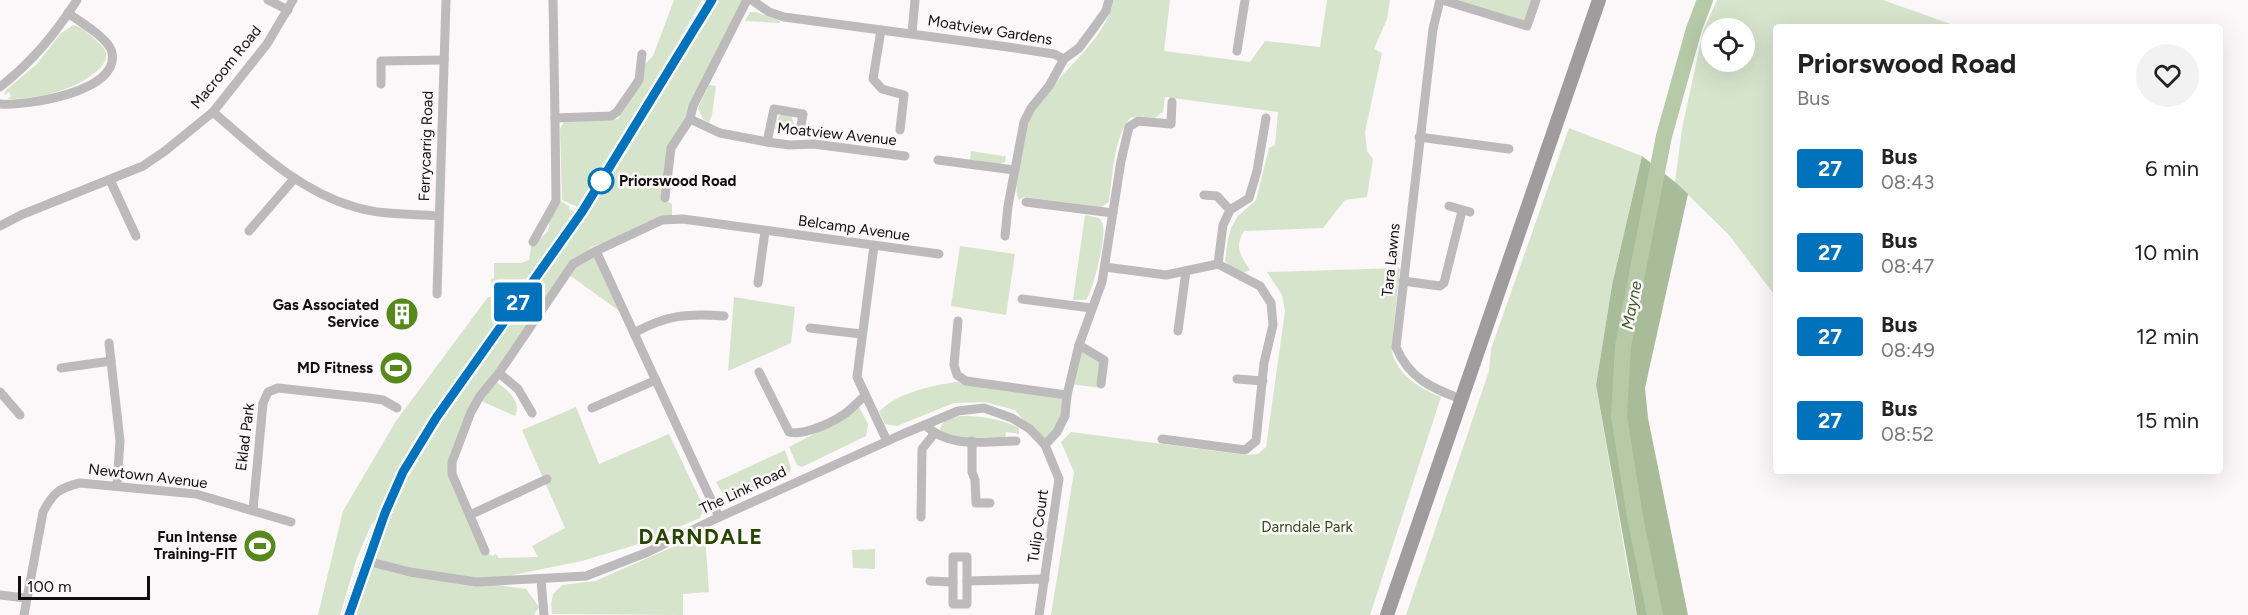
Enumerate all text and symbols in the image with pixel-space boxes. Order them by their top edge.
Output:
street label: Moatview Gardens [926,11,1054,49]
map controls [1701,18,1755,72]
button: locate [1701,18,1755,72]
street label: Macroom Road [187,22,265,112]
button: heart [2136,44,2199,107]
text: Priorswood Road [1797,46,2016,80]
text: Bus [1797,86,1830,110]
street label: Ferrycarrig Road [415,90,437,202]
street label: Moatview Avenue [776,119,898,149]
text: Bus [1881,143,1917,170]
text: 6 min [2145,155,2199,182]
text: 27 [1818,156,1842,181]
marker: Priorswood Road [588,168,614,194]
text: 08:43 [1881,170,1934,194]
place label: Priorswood Road [619,172,737,190]
street label: Belcamp Avenue [797,211,911,245]
street label: Tara Lawns [1378,222,1404,298]
text: Bus [1881,227,1917,254]
text: 10 min [2134,239,2199,266]
text: 27 [1818,240,1842,265]
text: 08:47 [1881,254,1934,278]
water label: Mayne [1617,279,1646,331]
line badge: 27 [491,282,545,322]
text: 27 [506,290,530,315]
place label: Gas Associated Service [273,296,380,331]
building icon: Gas Associated Service [384,296,420,332]
text: Bus [1881,311,1917,338]
text: 12 min [2136,323,2199,350]
text: 27 [1818,324,1842,349]
text: 08:49 [1881,338,1935,362]
sports icon: MD Fitness [378,350,414,386]
place label: MD Fitness [297,359,373,377]
text: Bus [1881,395,1917,422]
street label: Eklad Park [232,401,258,472]
text: 15 min [2136,407,2199,434]
text: 27 [1818,408,1842,433]
text: 08:52 [1881,422,1934,446]
street label: Newtown Avenue [87,460,209,492]
street label: The Link Road [697,462,789,518]
street label: Tulip Court [1024,488,1052,564]
park label: Darndale Park [1261,518,1354,536]
district label: DARNDALE [639,524,763,549]
place label: Fun Intense Training-FIT [154,528,238,563]
sports icon: Fun Intense Training-FIT [242,528,278,564]
scale bar [18,573,150,600]
text: 100 m [27,577,72,596]

